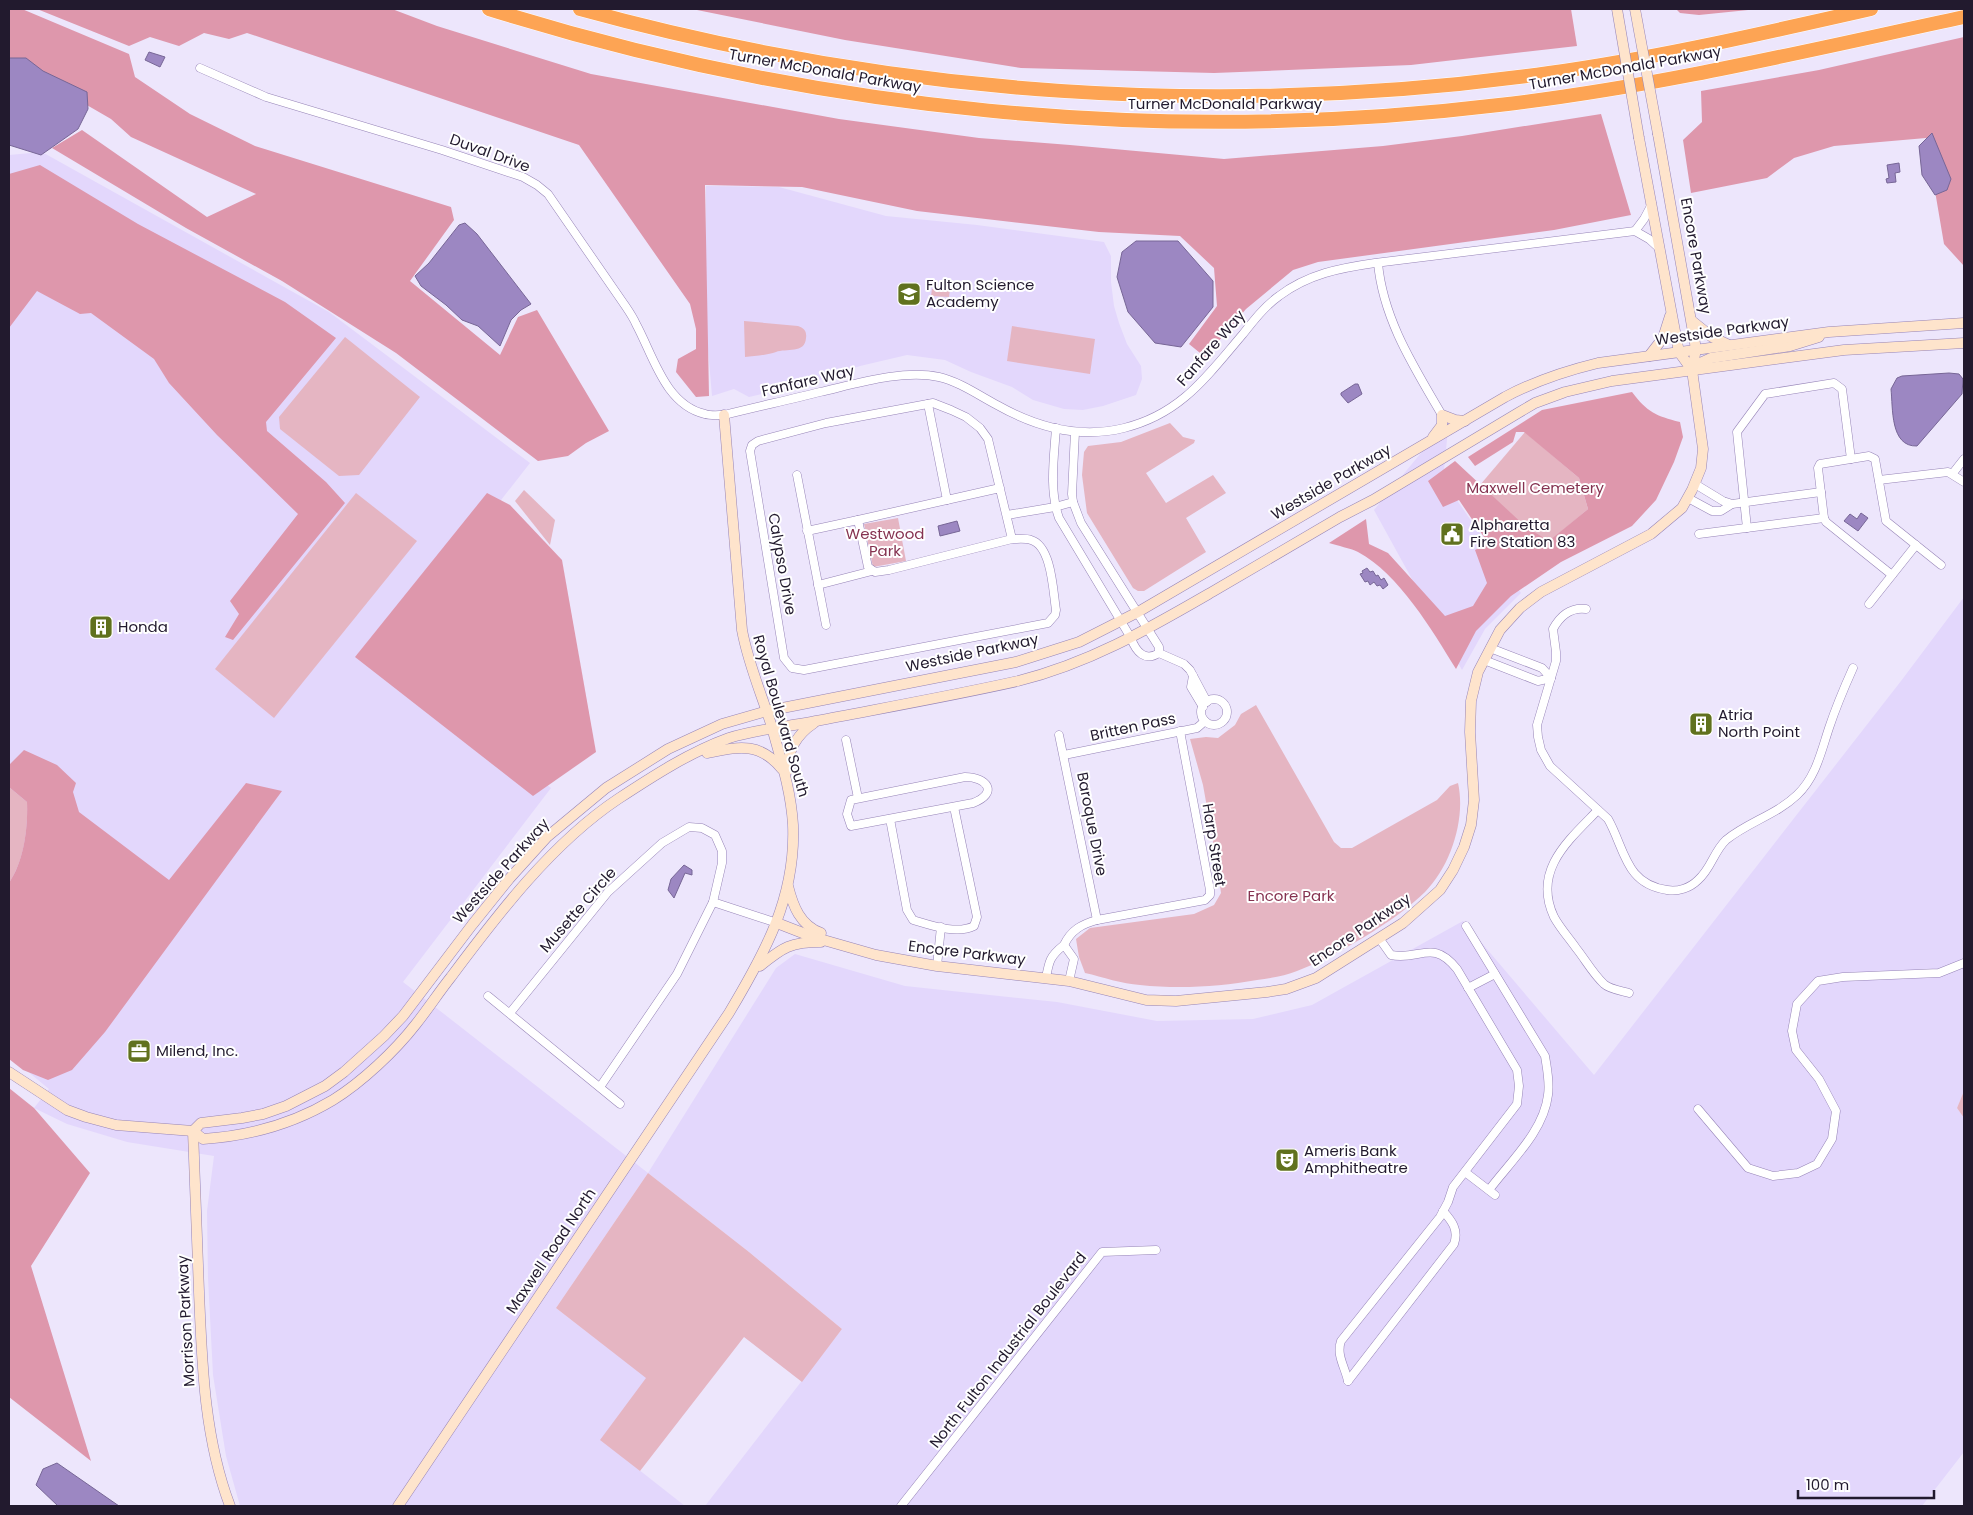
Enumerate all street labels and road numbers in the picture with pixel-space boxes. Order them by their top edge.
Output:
street label: Turner McDonald Parkway [1527,40,1723,95]
street label: Turner McDonald Parkway [727,43,923,98]
street label: Turner McDonald Parkway [1128,93,1323,114]
street label: Duval Drive [447,128,533,177]
street label: Encore Parkway [1676,196,1717,316]
street label: Fanfare Way [1172,305,1250,390]
street label: Westside Parkway [1654,311,1791,350]
street label: Fanfare Way [759,360,857,401]
street label: Westside Parkway [1267,438,1395,524]
street label: Calypso Drive [763,511,802,616]
street label: Westside Parkway [904,628,1041,677]
street label: Royal Boulevard South [748,632,815,799]
street label: Britten Pass [1088,707,1178,746]
street label: Baroque Drive [1072,770,1113,878]
street label: Harp Street [1198,802,1231,888]
street label: Westside Parkway [448,813,554,928]
street label: Musette Circle [535,862,621,957]
street label: Encore Parkway [1305,888,1415,971]
street label: Encore Parkway [907,935,1027,970]
street label: Maxwell Road North [501,1184,600,1318]
street label: North Fulton Industrial Boulevard [924,1247,1091,1452]
street label: Morrison Parkway [172,1254,199,1387]

